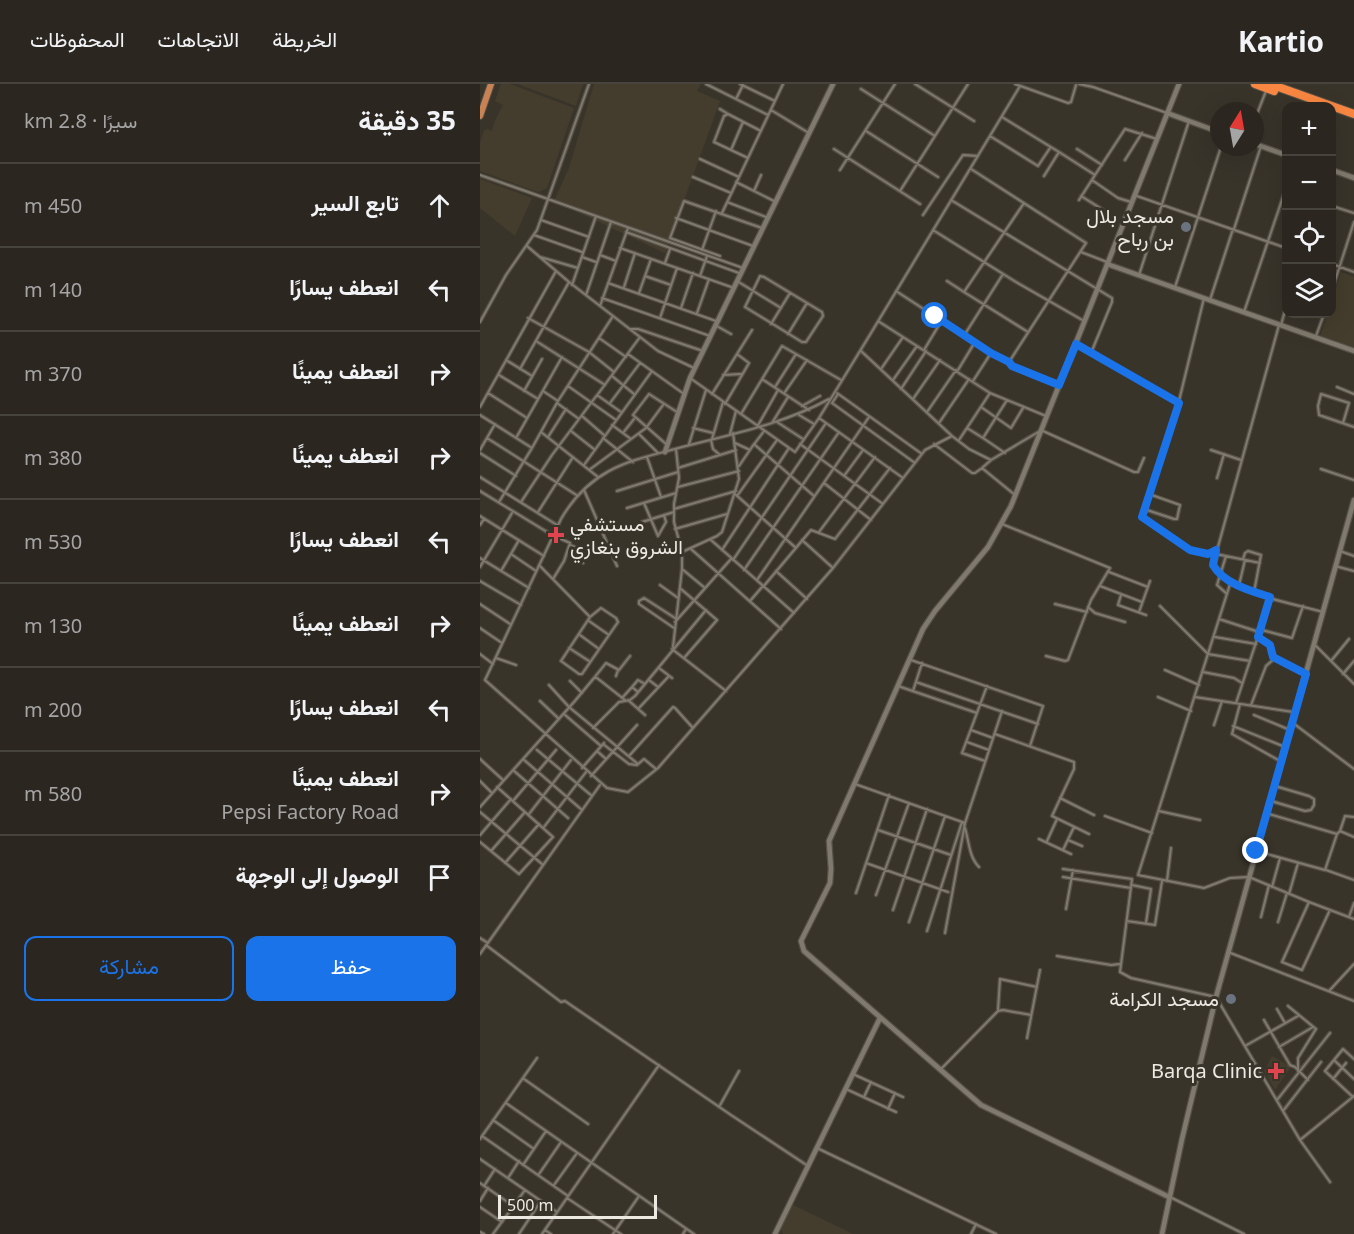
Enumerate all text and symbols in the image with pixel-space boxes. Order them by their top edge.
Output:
text: Kartio [1238,22,1324,60]
text: المحفوظات [30,25,125,53]
text: الاتجاهات [158,25,239,53]
text: الخريطة [272,25,337,53]
text: 35 دقيقة [358,102,456,138]
north arrow [1210,102,1264,156]
map controls [1282,102,1336,318]
button: + [1282,102,1336,156]
text: سيرًا · 2.8 km [24,107,137,134]
button: − [1282,156,1336,210]
text: تابع السير [311,187,399,217]
icon: ahead [423,189,456,222]
text: 450 m [24,192,82,219]
place label: مسجد بلال بن رباح [1086,202,1174,253]
button: locate [1282,210,1336,264]
marker: مسجد بلال بن رباح [1179,220,1193,234]
button: layers [1282,264,1336,318]
text: انعطف يسارًا [289,271,399,301]
icon: left [423,273,456,306]
text: 140 m [24,276,82,303]
route start [921,302,947,328]
text: انعطف يمينًا [292,355,399,385]
icon: right [423,357,456,390]
text: 370 m [24,360,82,387]
text: انعطف يمينًا [292,439,399,469]
icon: right [423,441,456,474]
text: 380 m [24,444,82,471]
place label: مستشفي الشروق بنغازي [570,510,683,564]
text: انعطف يسارًا [289,523,399,553]
icon: left [423,525,456,558]
marker: مستشفي الشروق بنغازي [547,526,565,544]
text: 530 m [24,528,82,555]
text: انعطف يمينًا [292,607,399,637]
icon: right [423,609,456,642]
text: 130 m [24,612,82,639]
text: انعطف يسارًا [289,691,399,721]
icon: left [423,693,456,726]
text: 200 m [24,696,82,723]
text: انعطف يمينًا [292,762,399,792]
icon: right [423,777,456,810]
text: 580 m [24,780,82,807]
text: Pepsi Factory Road [221,798,399,825]
route end [1242,837,1268,863]
text: الوصول إلى الوجهة [235,859,399,889]
icon: arrive [423,861,456,894]
button: مشاركة [24,936,234,1001]
button: حفظ [246,936,456,1001]
place label: مسجد الكرامة [1109,985,1219,1012]
marker: مسجد الكرامة [1224,992,1238,1006]
place label: Barqa Clinic [1151,1057,1262,1084]
marker: Barqa Clinic [1267,1062,1285,1080]
scale bar [498,1192,657,1220]
text: 500 m [507,1194,554,1216]

